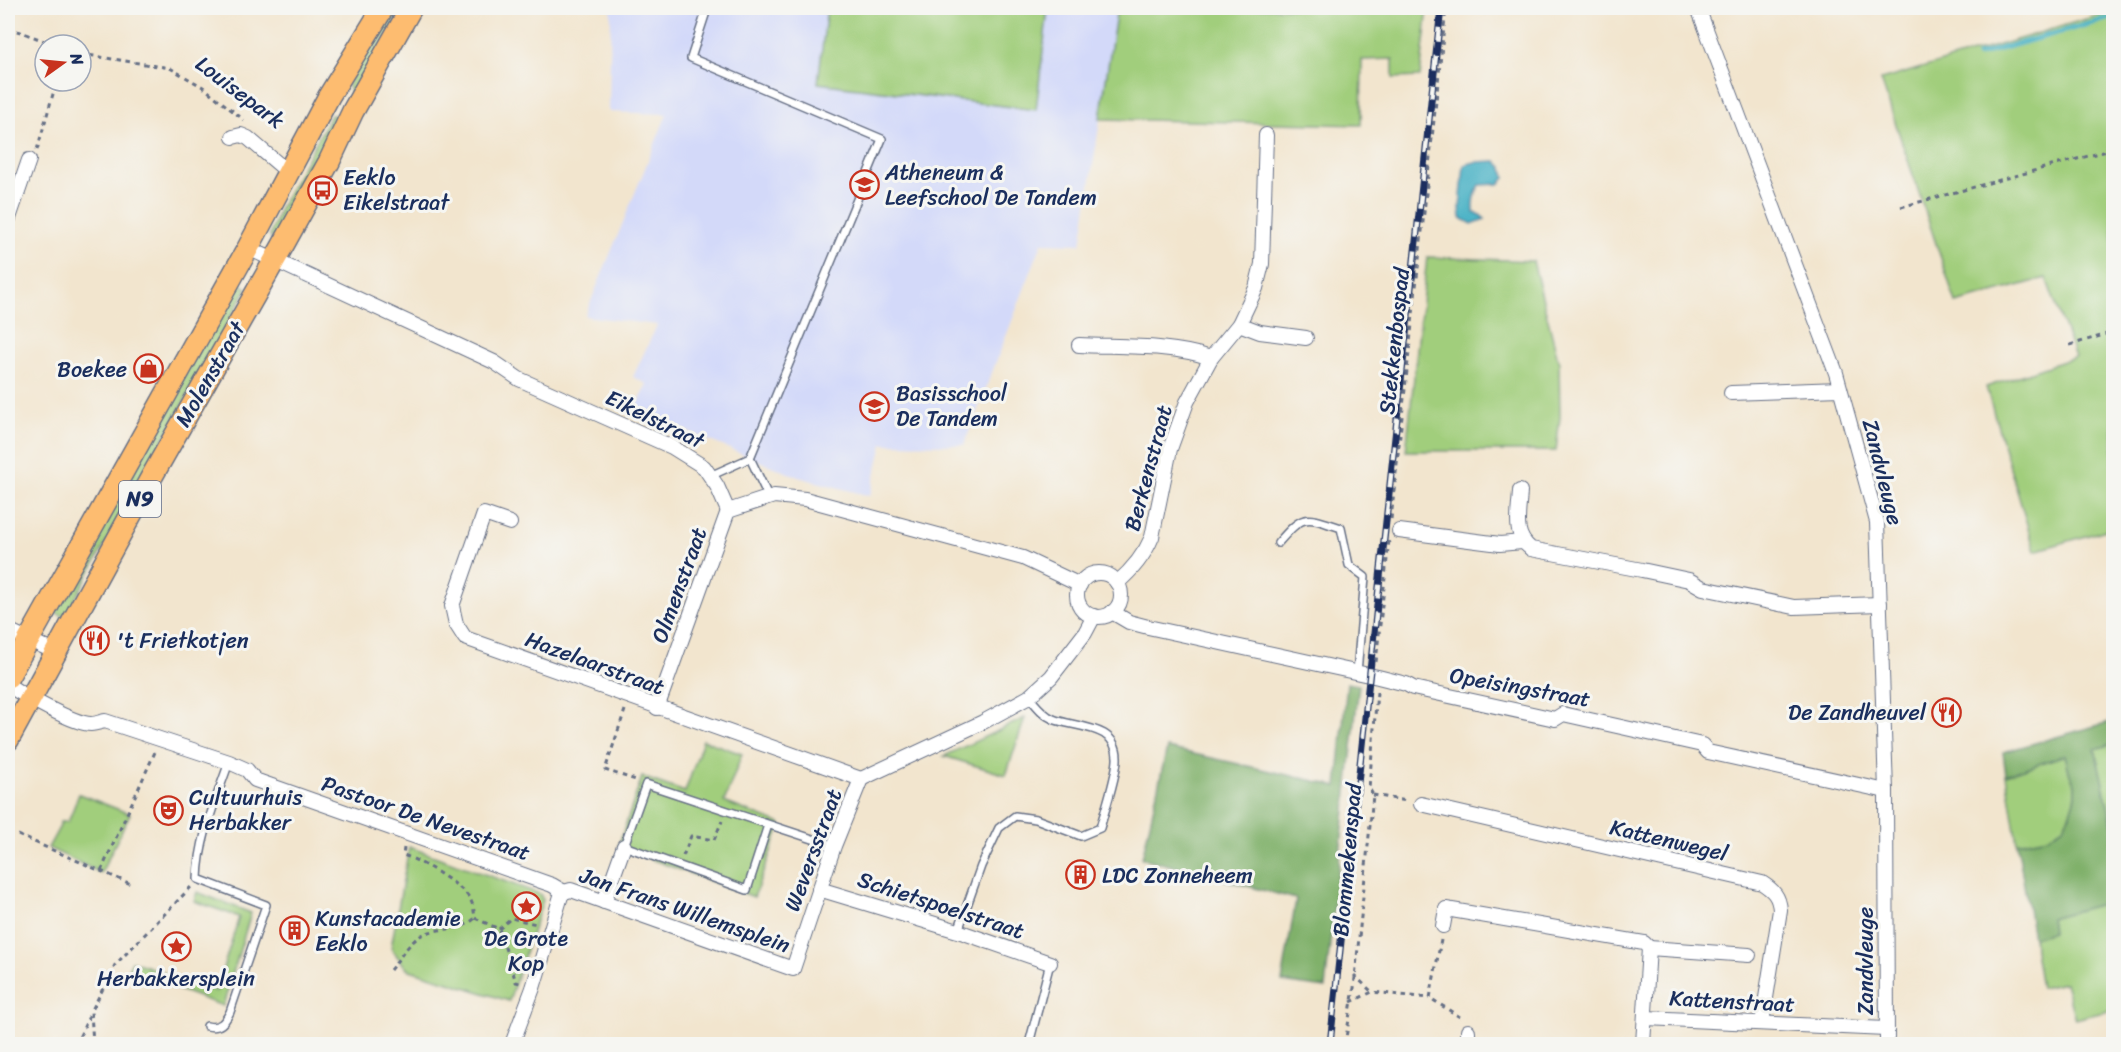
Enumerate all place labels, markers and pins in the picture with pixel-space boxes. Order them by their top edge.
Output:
place label: Atheneum & Leefschool De Tandem [884,153,1097,217]
place label: Eeklo Eikelstraat [343,158,450,222]
school or university icon: Atheneum & Leefschool De Tandem [848,169,880,201]
bus stop icon: Eeklo Eikelstraat [306,174,338,206]
place label: Boekee [57,350,127,389]
shop icon: Boekee [132,353,164,385]
place label: Basisschool De Tandem [896,374,1008,438]
school or university icon: Basisschool De Tandem [859,390,891,422]
place label: 't Frietkotjen [116,621,249,660]
restaurant icon: 't Frietkotjen [79,624,111,656]
place label: De Zandheuvel [1788,693,1927,732]
restaurant icon: De Zandheuvel [1931,696,1963,728]
place label: Cultuurhuis Herbakker [189,778,303,842]
theatre icon: Cultuurhuis Herbakker [152,794,184,826]
place label: LDC Zonneheem [1102,856,1253,895]
building icon: LDC Zonneheem [1065,859,1097,891]
place icon: De Grote Kop [510,890,542,922]
place label: Kunstacademie Eeklo [315,899,461,963]
building icon: Kunstacademie Eeklo [278,915,310,947]
place label: De Grote Kop [484,919,569,983]
place icon: Herbakkersplein [160,930,192,962]
place label: Herbakkersplein [97,959,255,998]

